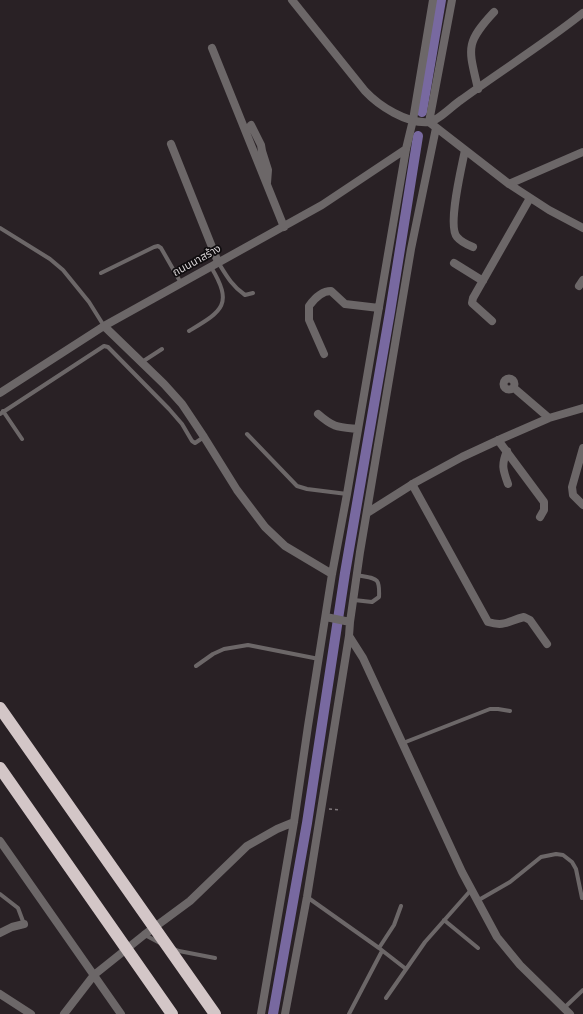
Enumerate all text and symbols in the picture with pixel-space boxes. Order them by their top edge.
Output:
street label: ถนนนาสร้าง [170,242,224,280]

